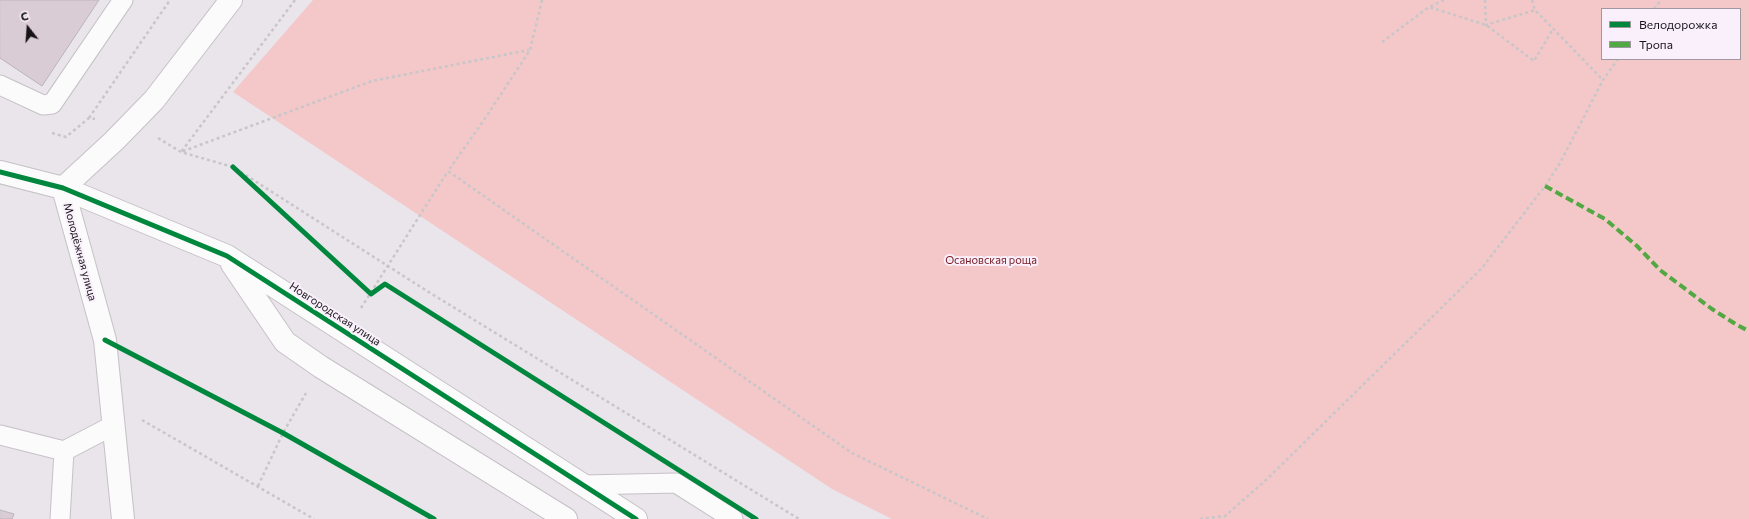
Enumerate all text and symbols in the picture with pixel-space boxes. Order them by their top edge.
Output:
north arrow [8,8,48,48]
legend [1601,8,1741,60]
text: С [19,9,30,23]
text: Велодорожка [1639,17,1717,31]
text: Тропа [1639,37,1673,51]
street label: Молодёжная улица [61,202,99,302]
park label: Осановская роща [945,253,1037,267]
street label: Новгородская улица [287,280,383,348]

